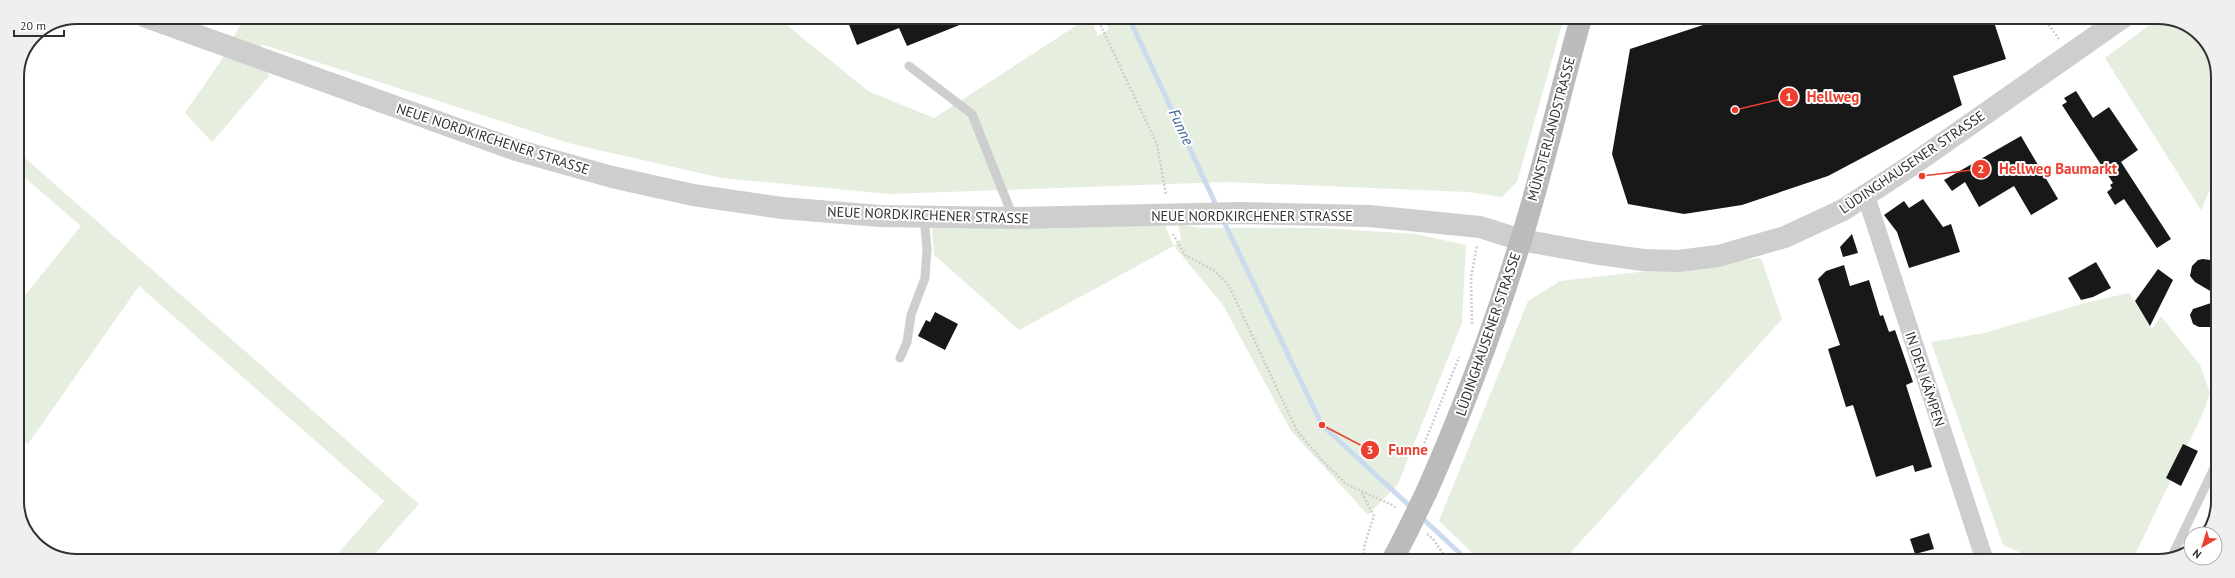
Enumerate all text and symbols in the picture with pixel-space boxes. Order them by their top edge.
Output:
scale bar [14,12,64,38]
text: 20 m [20,18,46,33]
street label: MÜNSTERLANDSTRASSE [1523,55,1579,203]
callout: Hellweg [1779,84,1868,111]
text: Hellweg [1807,87,1859,106]
text: 1 [1786,89,1792,104]
street label: NEUE NORDKIRCHENER STRASSE [394,99,592,179]
water label: Funne [1165,106,1198,148]
street label: LÜDINGHAUSENER STRASSE [1836,106,1988,218]
callout: Hellweg Baumarkt [1971,156,2125,183]
text: Hellweg Baumarkt [1999,159,2118,178]
text: 2 [1978,161,1984,176]
street label: NEUE NORDKIRCHENER STRASSE [827,202,1029,228]
street label: NEUE NORDKIRCHENER STRASSE [1151,207,1353,225]
street label: LÜDINGHAUSENER STRASSE [1451,250,1525,418]
street label: IN DEN KÄMPEN [1901,329,1949,429]
callout: Funne [1360,437,1435,464]
text: Funne [1388,440,1428,459]
text: 3 [1367,442,1373,457]
north arrow [2183,526,2223,566]
text: N [2190,546,2204,562]

